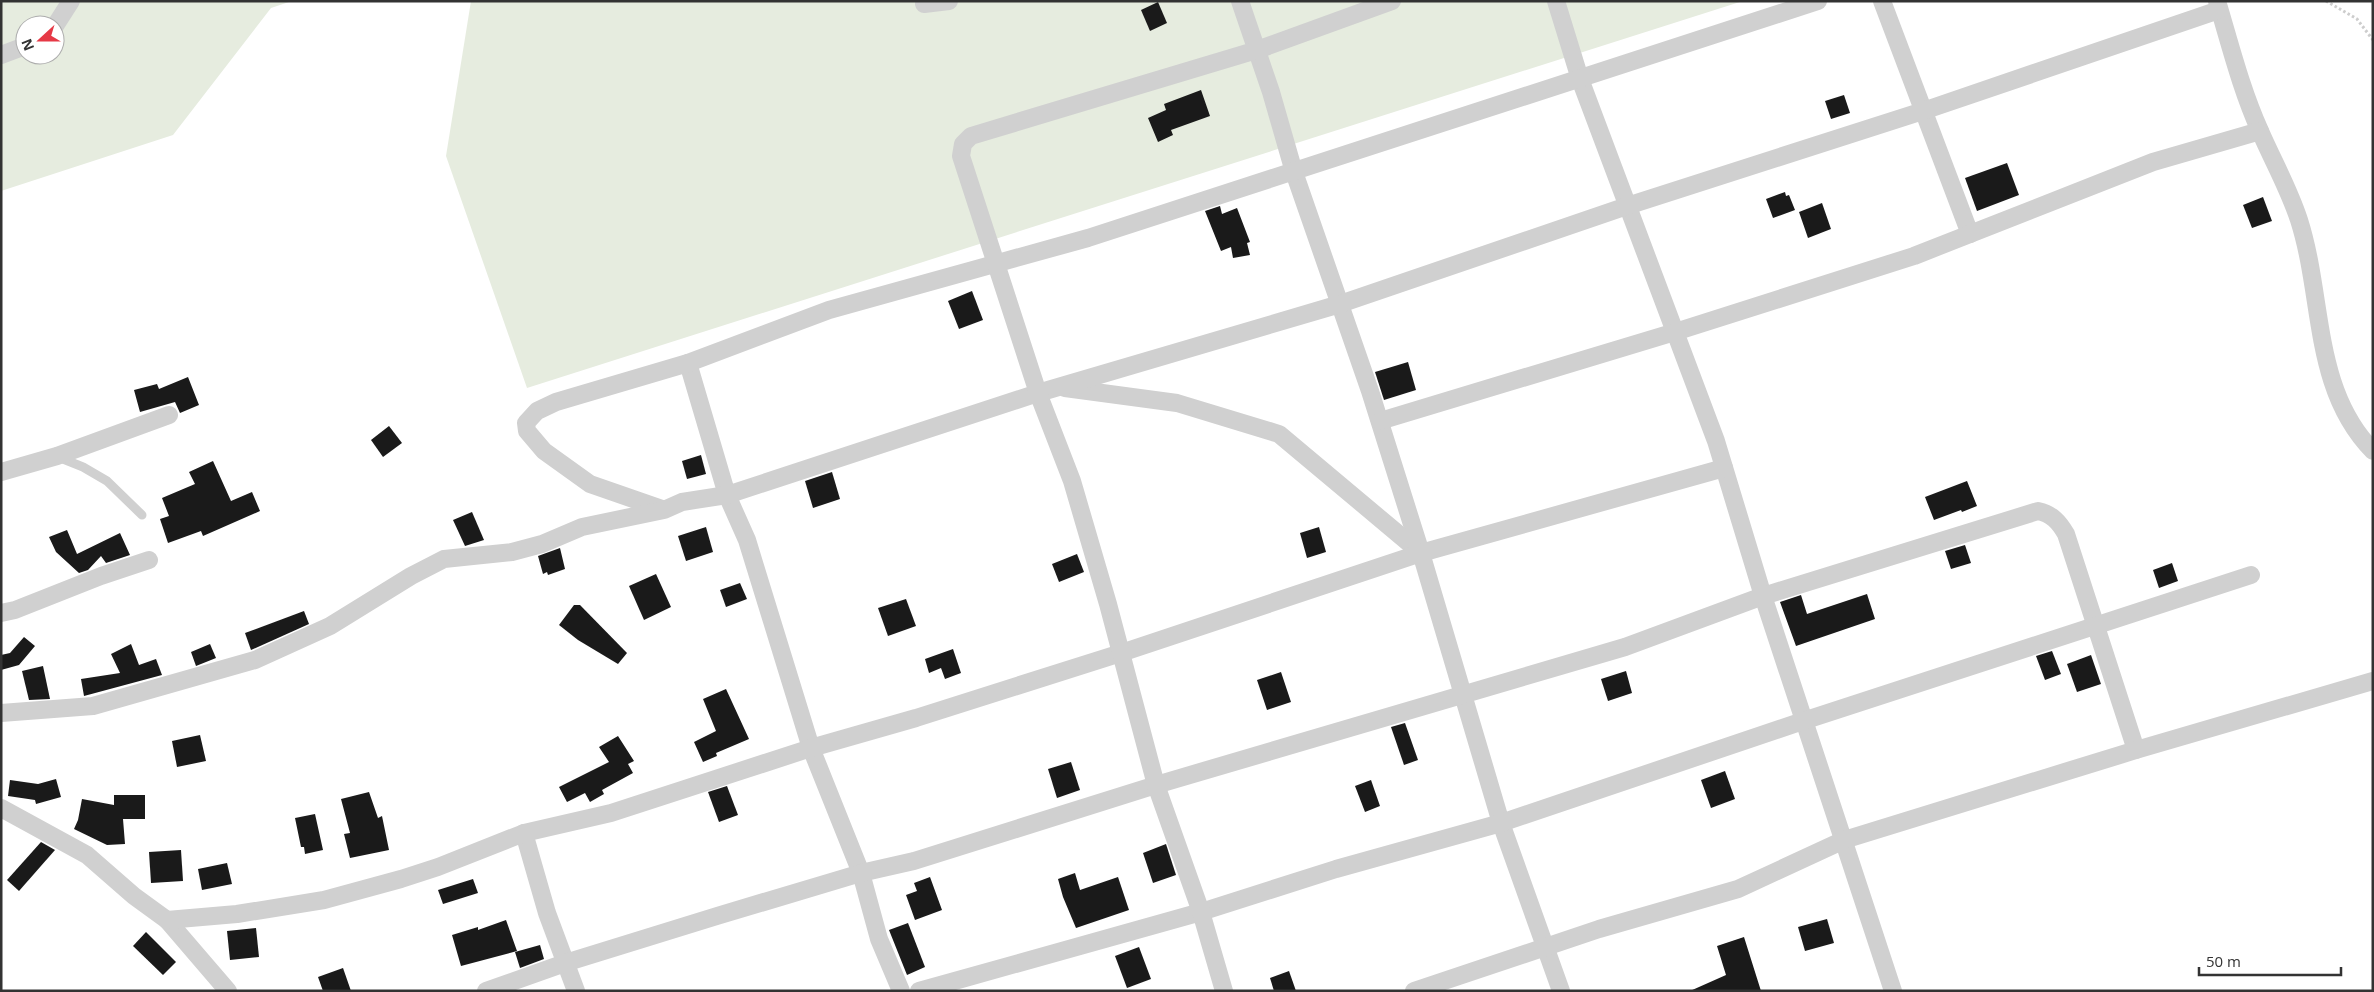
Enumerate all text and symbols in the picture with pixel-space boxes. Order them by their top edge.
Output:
north arrow [15,15,65,65]
text: N [16,36,38,54]
scale bar [2199,944,2342,976]
text: 50 m [2206,951,2241,971]

